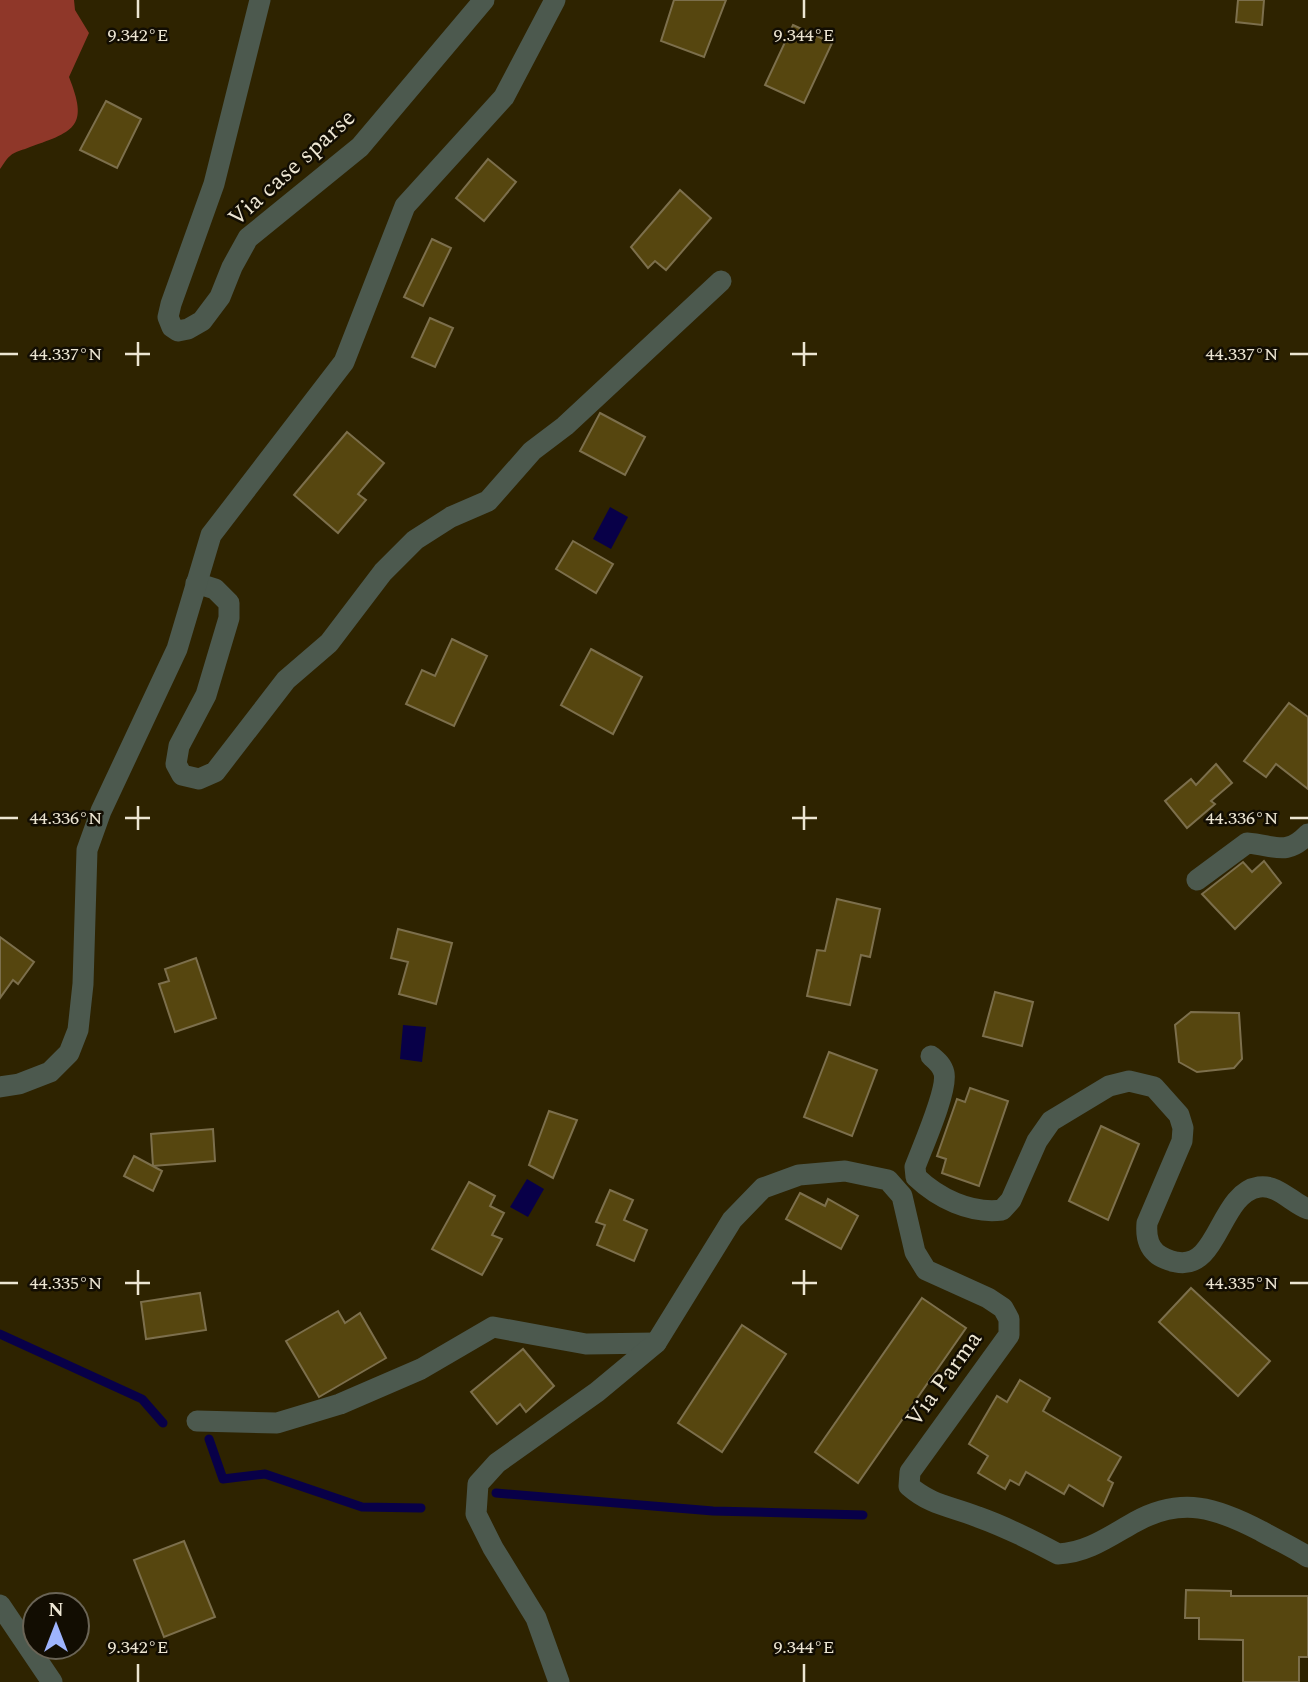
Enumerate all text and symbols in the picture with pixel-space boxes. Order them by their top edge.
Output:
text: 9.342°E [107,22,169,49]
text: 9.344°E [773,22,835,49]
street label: Via case sparse [220,101,364,235]
text: 44.337°N [30,341,102,368]
text: 44.337°N [1206,341,1278,368]
text: 44.336°N [30,805,102,832]
text: 44.336°N [1206,805,1278,832]
text: 44.335°N [30,1270,102,1297]
text: 44.335°N [1206,1270,1278,1297]
street label: Via Parma [897,1323,991,1435]
north arrow [21,1591,91,1661]
text: N [48,1596,64,1625]
text: 9.342°E [107,1634,169,1661]
text: 9.344°E [773,1634,835,1661]

